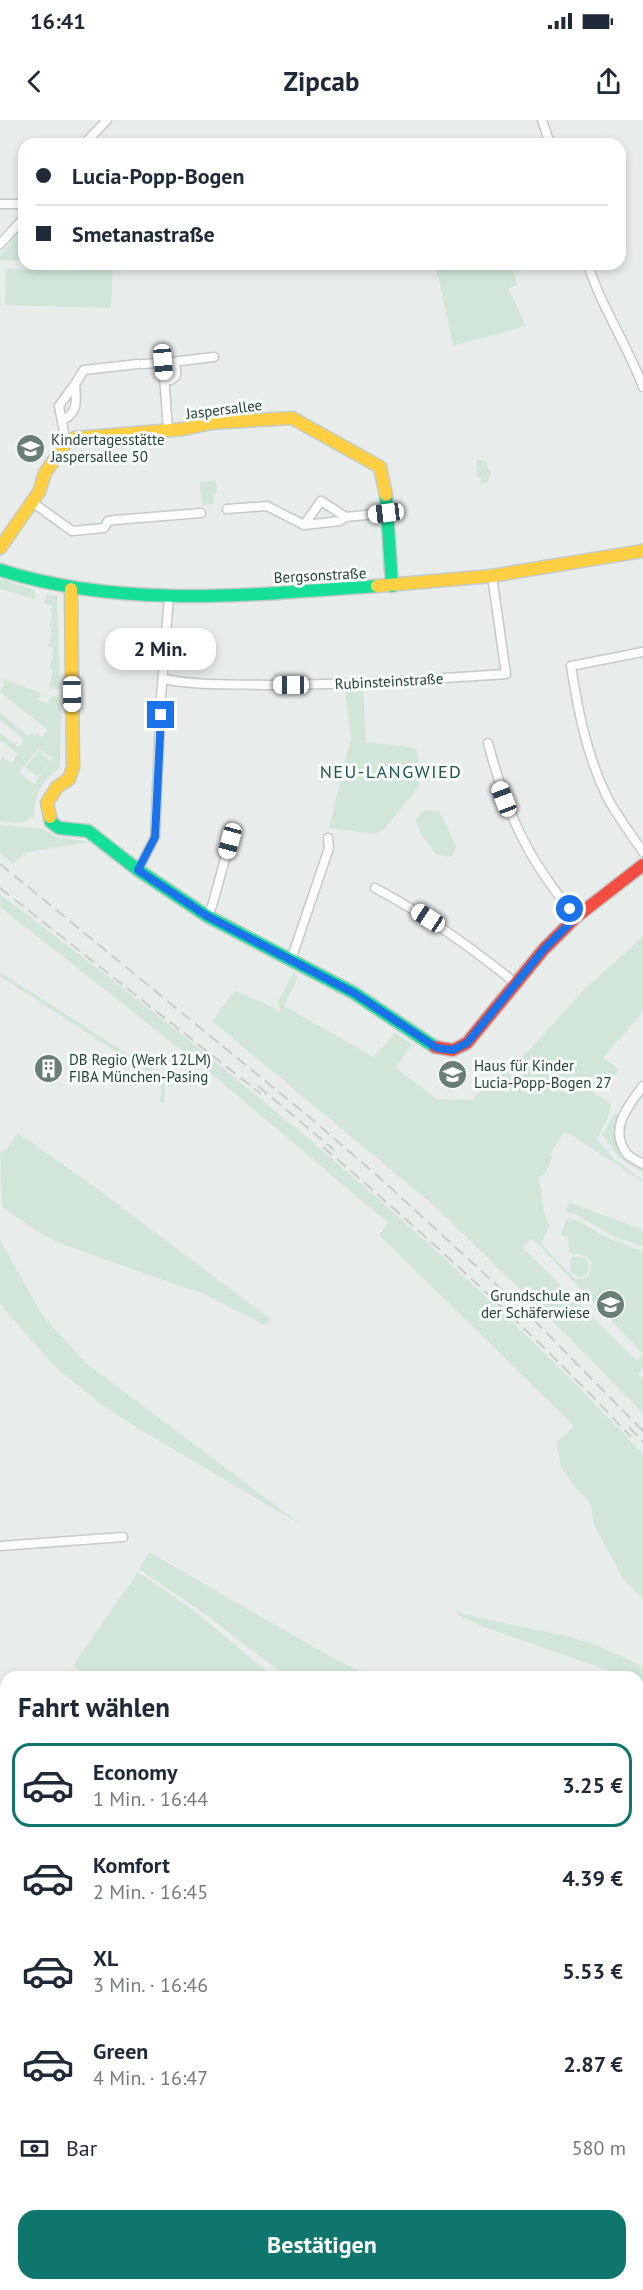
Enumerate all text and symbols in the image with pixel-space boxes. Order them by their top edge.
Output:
text: 16:41 [30,7,86,35]
text: Zipcab [284,64,359,98]
icon: back [18,65,51,98]
icon: share [592,65,625,98]
text: Lucia-Popp-Bogen [72,162,244,190]
text: Smetanastraße [72,220,215,248]
car [152,343,174,381]
street label: Jaspersallee [184,395,263,423]
place label: Kindertagesstätte Jaspersallee 50 [50,430,165,466]
school or university icon: Kindertagesstätte Jaspersallee 50 [14,432,46,464]
car [367,502,405,524]
street label: Bergsonstraße [273,563,367,587]
callout: 2 Min. [106,628,216,670]
text: 2 Min. [134,636,187,662]
street label: Rubinsteinstraße [334,669,444,693]
car [63,676,81,712]
car [273,676,309,694]
route end [147,701,174,728]
district label: NEU-LANGWIED [320,760,462,783]
car [489,779,519,819]
car [217,821,243,861]
route start [556,895,583,922]
car [408,901,448,935]
place label: DB Regio (Werk 12LM) FIBA München-Pasing [69,1050,211,1086]
building icon: DB Regio (Werk 12LM) FIBA München-Pasing [32,1052,64,1084]
place label: Haus für Kinder Lucia-Popp-Bogen 27 [474,1056,612,1092]
school or university icon: Haus für Kinder Lucia-Popp-Bogen 27 [437,1058,469,1090]
place label: Grundschule an der Schäferwiese [481,1286,590,1322]
school or university icon: Grundschule an der Schäferwiese [595,1288,627,1320]
text: Fahrt wählen [18,1690,170,1724]
icon: car [21,1758,75,1812]
text: Economy [93,1758,177,1786]
text: 3.25 € [562,1771,623,1799]
text: 1 Min. · 16:44 [93,1786,208,1812]
icon: car [21,1851,75,1905]
text: Komfort [93,1851,170,1879]
text: 4.39 € [562,1864,623,1892]
text: 2 Min. · 16:45 [93,1879,208,1905]
icon: car [21,1944,75,1998]
text: XL [93,1944,118,1972]
text: 5.53 € [562,1957,623,1985]
text: 3 Min. · 16:46 [93,1972,208,1998]
icon: car [21,2037,75,2091]
text: Green [93,2037,148,2065]
text: 2.87 € [563,2050,623,2078]
text: 4 Min. · 16:47 [93,2065,208,2091]
icon: cash [18,2132,51,2165]
text: Bar [66,2134,97,2162]
text: 580 m [572,2135,626,2161]
button: Bestätigen [18,2210,626,2279]

